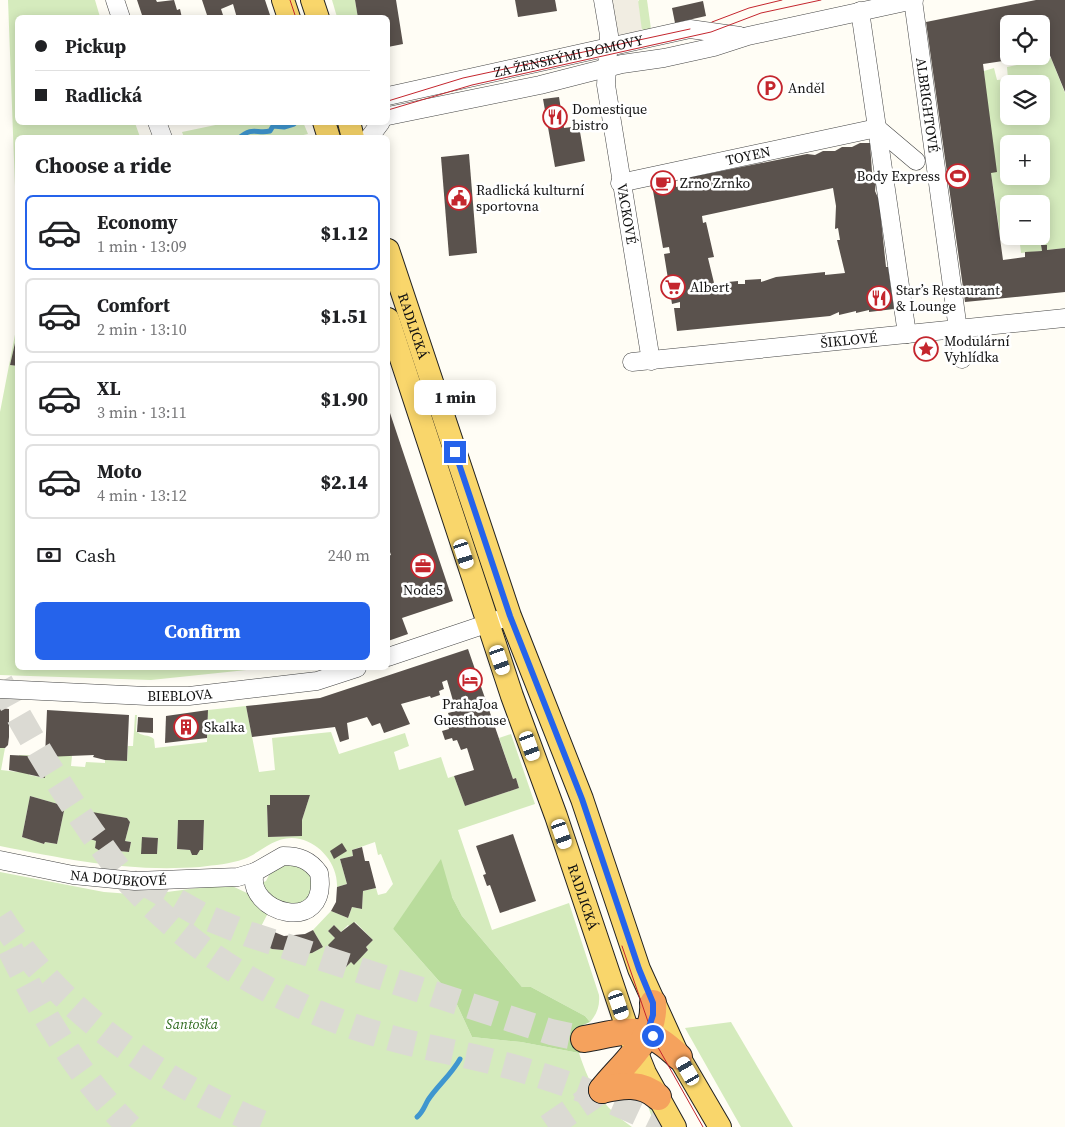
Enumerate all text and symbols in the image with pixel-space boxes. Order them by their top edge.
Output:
map controls [1000,15,1050,245]
button: locate [1000,15,1050,65]
street label: ZA ŽENSKÝMI DOMOVY [492,30,645,82]
text: Pickup [65,33,126,59]
street label: ALBRIGHTOVÉ [911,56,944,154]
parking icon: Anděl [757,75,783,101]
button: layers [1000,75,1050,125]
place label: Anděl [788,78,825,98]
text: Radlická [65,82,142,108]
place label: Domestique bistro [572,99,647,135]
restaurant icon: Domestique bistro [542,104,568,130]
button: + [1000,135,1050,185]
street label: TOYEN [724,141,772,170]
text: Choose a ride [35,150,172,180]
sports icon: Body Express [945,163,971,189]
place label: Body Express [857,166,940,186]
cafe icon: Zrno Zrnko [650,170,676,196]
place label: Zrno Zrnko [680,173,751,193]
place label: Radlická kulturní sportovna [476,180,585,216]
street label: VACKOVÉ [612,182,642,246]
public building icon: Radlická kulturní sportovna [446,185,472,211]
button: − [1000,195,1050,245]
text: Economy [97,209,178,235]
icon: car [37,210,82,255]
text: $1.12 [320,220,368,246]
text: 1 min · 13:09 [97,235,187,257]
supermarket icon: Albert [660,274,686,300]
place label: Albert [690,277,730,297]
place label: Star’s Restaurant & Lounge [896,280,1000,316]
restaurant icon: Star’s Restaurant & Lounge [866,285,892,311]
street label: RADLICKÁ [393,290,434,362]
text: Comfort [97,292,170,318]
icon: car [37,293,82,338]
text: $1.51 [320,303,368,329]
text: 2 min · 13:10 [97,318,187,340]
street label: ŠIKLOVÉ [820,327,878,353]
place label: Modulární Vyhlídka [944,331,1010,367]
place icon: Modulární Vyhlídka [913,336,939,362]
text: XL [97,375,120,401]
icon: car [37,376,82,421]
callout: 1 min [414,380,496,414]
text: $1.90 [320,386,368,412]
text: 1 min [434,386,476,408]
text: 3 min · 13:11 [97,401,187,423]
route end [444,441,466,463]
text: Moto [97,458,142,484]
icon: car [37,459,82,504]
text: $2.14 [320,469,368,495]
text: 4 min · 13:12 [97,484,187,506]
car [452,537,475,571]
icon: cash [35,541,63,569]
text: Cash [75,542,116,568]
text: 240 m [328,544,370,566]
office icon: Node5 [410,553,436,579]
place label: Node5 [403,580,443,600]
button: Confirm [35,602,370,660]
car [488,643,511,677]
hotel icon: PrahaJoa Guesthouse [457,667,483,693]
street label: BIEBLOVA [147,683,214,706]
place label: PrahaJoa Guesthouse [434,694,506,730]
building icon: Skalka [173,714,199,740]
place label: Skalka [204,717,246,737]
car [517,729,542,763]
car [550,817,573,851]
street label: RADLICKÁ [563,861,604,933]
street label: NA DOUBKOVÉ [69,865,167,891]
car [607,988,630,1022]
park label: Santoška [166,1014,219,1034]
route start [642,1025,664,1047]
car [674,1054,701,1088]

